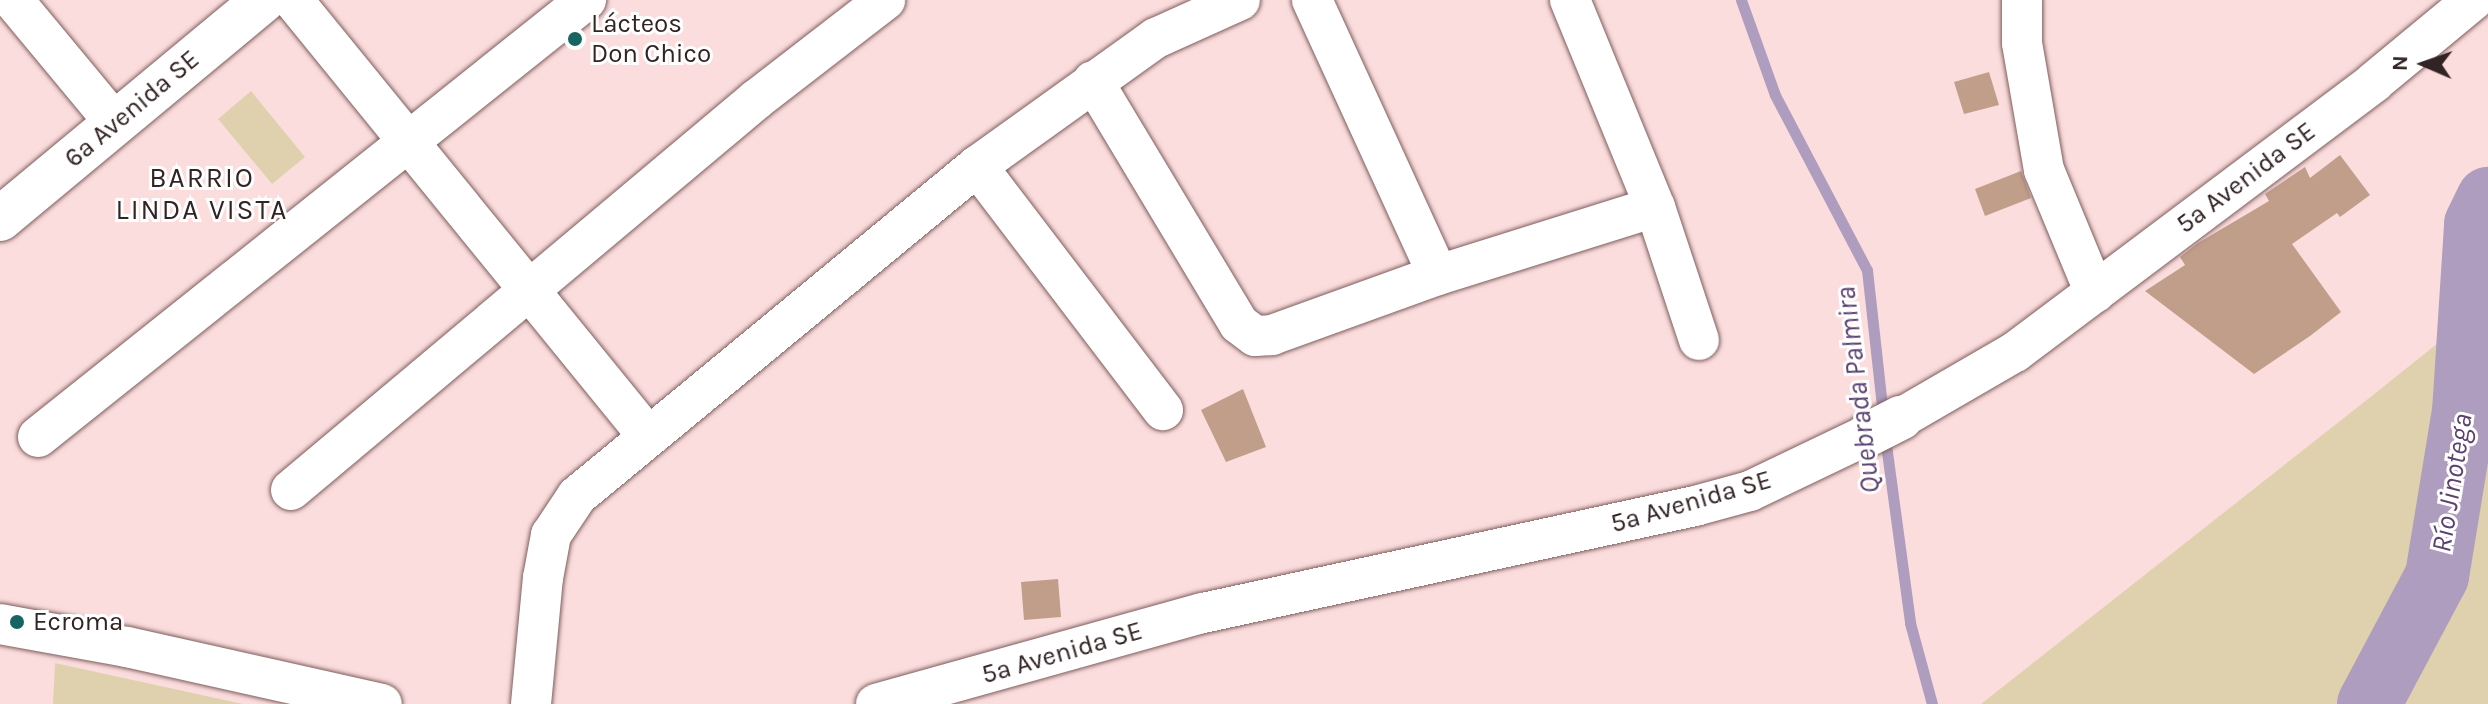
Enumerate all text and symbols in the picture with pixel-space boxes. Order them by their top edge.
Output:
place label: Lácteos Don Chico [591,8,711,70]
north arrow [2384,24,2464,104]
marker: Lácteos Don Chico [566,30,584,48]
street label: 6a Avenida SE [58,44,206,174]
text: N [2387,55,2413,72]
street label: 5a Avenida SE [2170,116,2322,240]
district label: BARRIO LINDA VISTA [116,161,288,227]
water label: Quebrada Palmira [1829,285,1887,495]
water label: Río Jinotega [2424,411,2480,555]
street label: 5a Avenida SE [1607,464,1775,540]
place label: Ecroma [33,606,123,638]
marker: Ecroma [8,613,26,631]
street label: 5a Avenida SE [978,615,1146,691]

